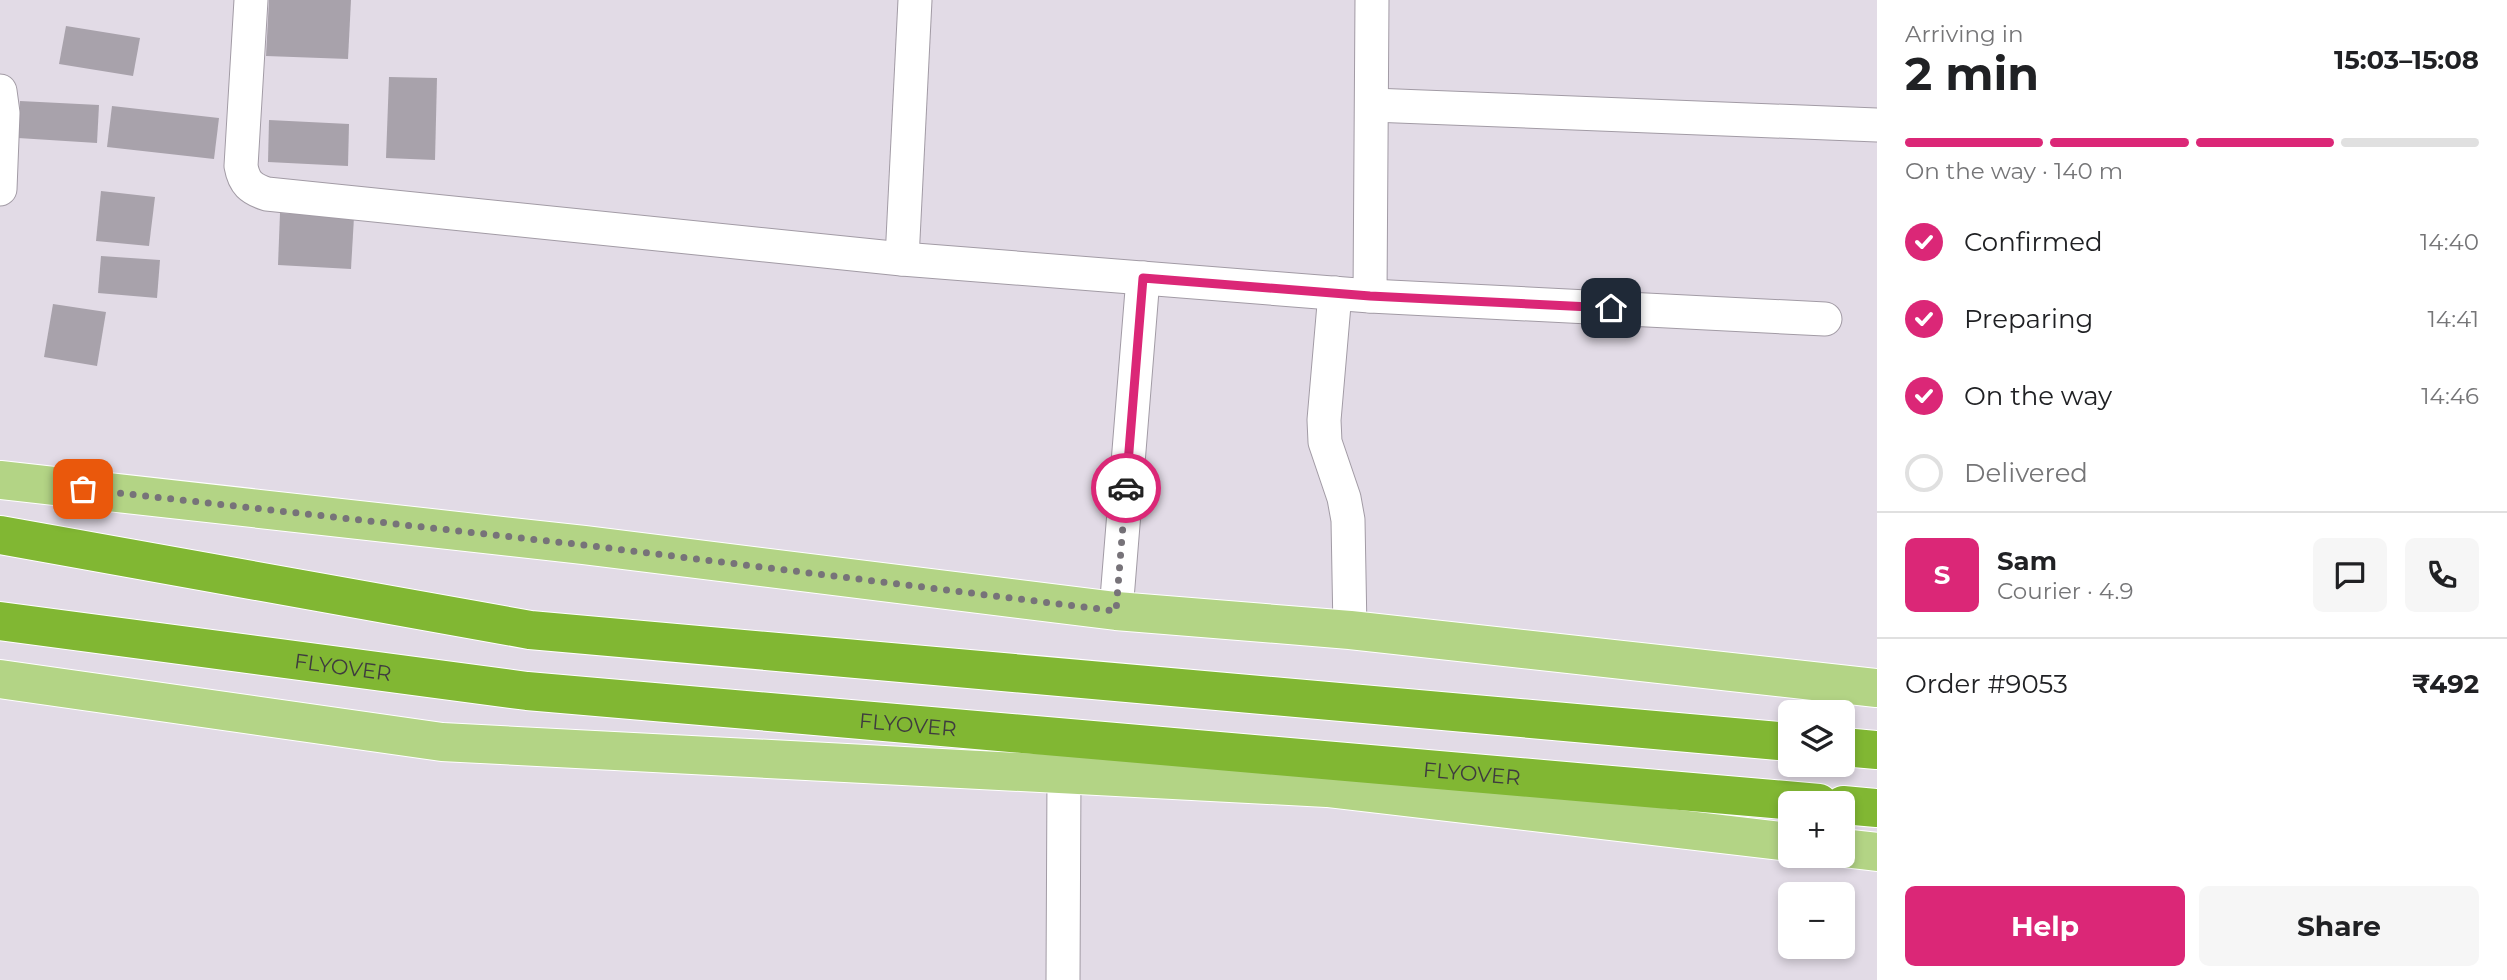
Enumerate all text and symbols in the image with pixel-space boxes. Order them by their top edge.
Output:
text: Arriving in [1905,20,2024,48]
text: 15:03–15:08 [2334,44,2479,76]
text: 2 min [1905,45,2039,102]
text: On the way · 140 m [1905,157,2123,185]
icon: check [1905,223,1943,261]
text: Confirmed [1964,226,2103,258]
text: 14:40 [2420,228,2479,256]
pin [1581,278,1641,338]
icon: home [1592,289,1630,327]
icon: check [1905,300,1943,338]
text: Preparing [1964,303,2093,335]
text: 14:41 [2428,305,2479,333]
icon: check [1905,377,1943,415]
text: On the way [1964,380,2112,412]
text: 14:46 [2421,382,2479,410]
courier [1091,453,1161,523]
text: Delivered [1964,457,2088,489]
pin [53,459,113,519]
icon: car [1107,469,1145,507]
icon: bag [64,470,102,508]
button: chat [2313,538,2387,612]
button: phone [2405,538,2479,612]
text: Sam [1997,545,2057,577]
text: S [1934,559,1950,591]
text: Courier · 4.9 [1997,577,2133,605]
street label: FLYOVER [293,648,393,685]
text: Order #9053 [1905,668,2068,700]
text: ₹492 [2412,668,2479,700]
map controls [1778,700,1855,959]
button: layers [1778,700,1855,777]
street label: FLYOVER [858,707,958,741]
street label: FLYOVER [1422,756,1522,790]
button: + [1778,791,1855,868]
button: − [1778,882,1855,959]
button: Help [1905,886,2185,966]
button: Share [2199,886,2479,966]

